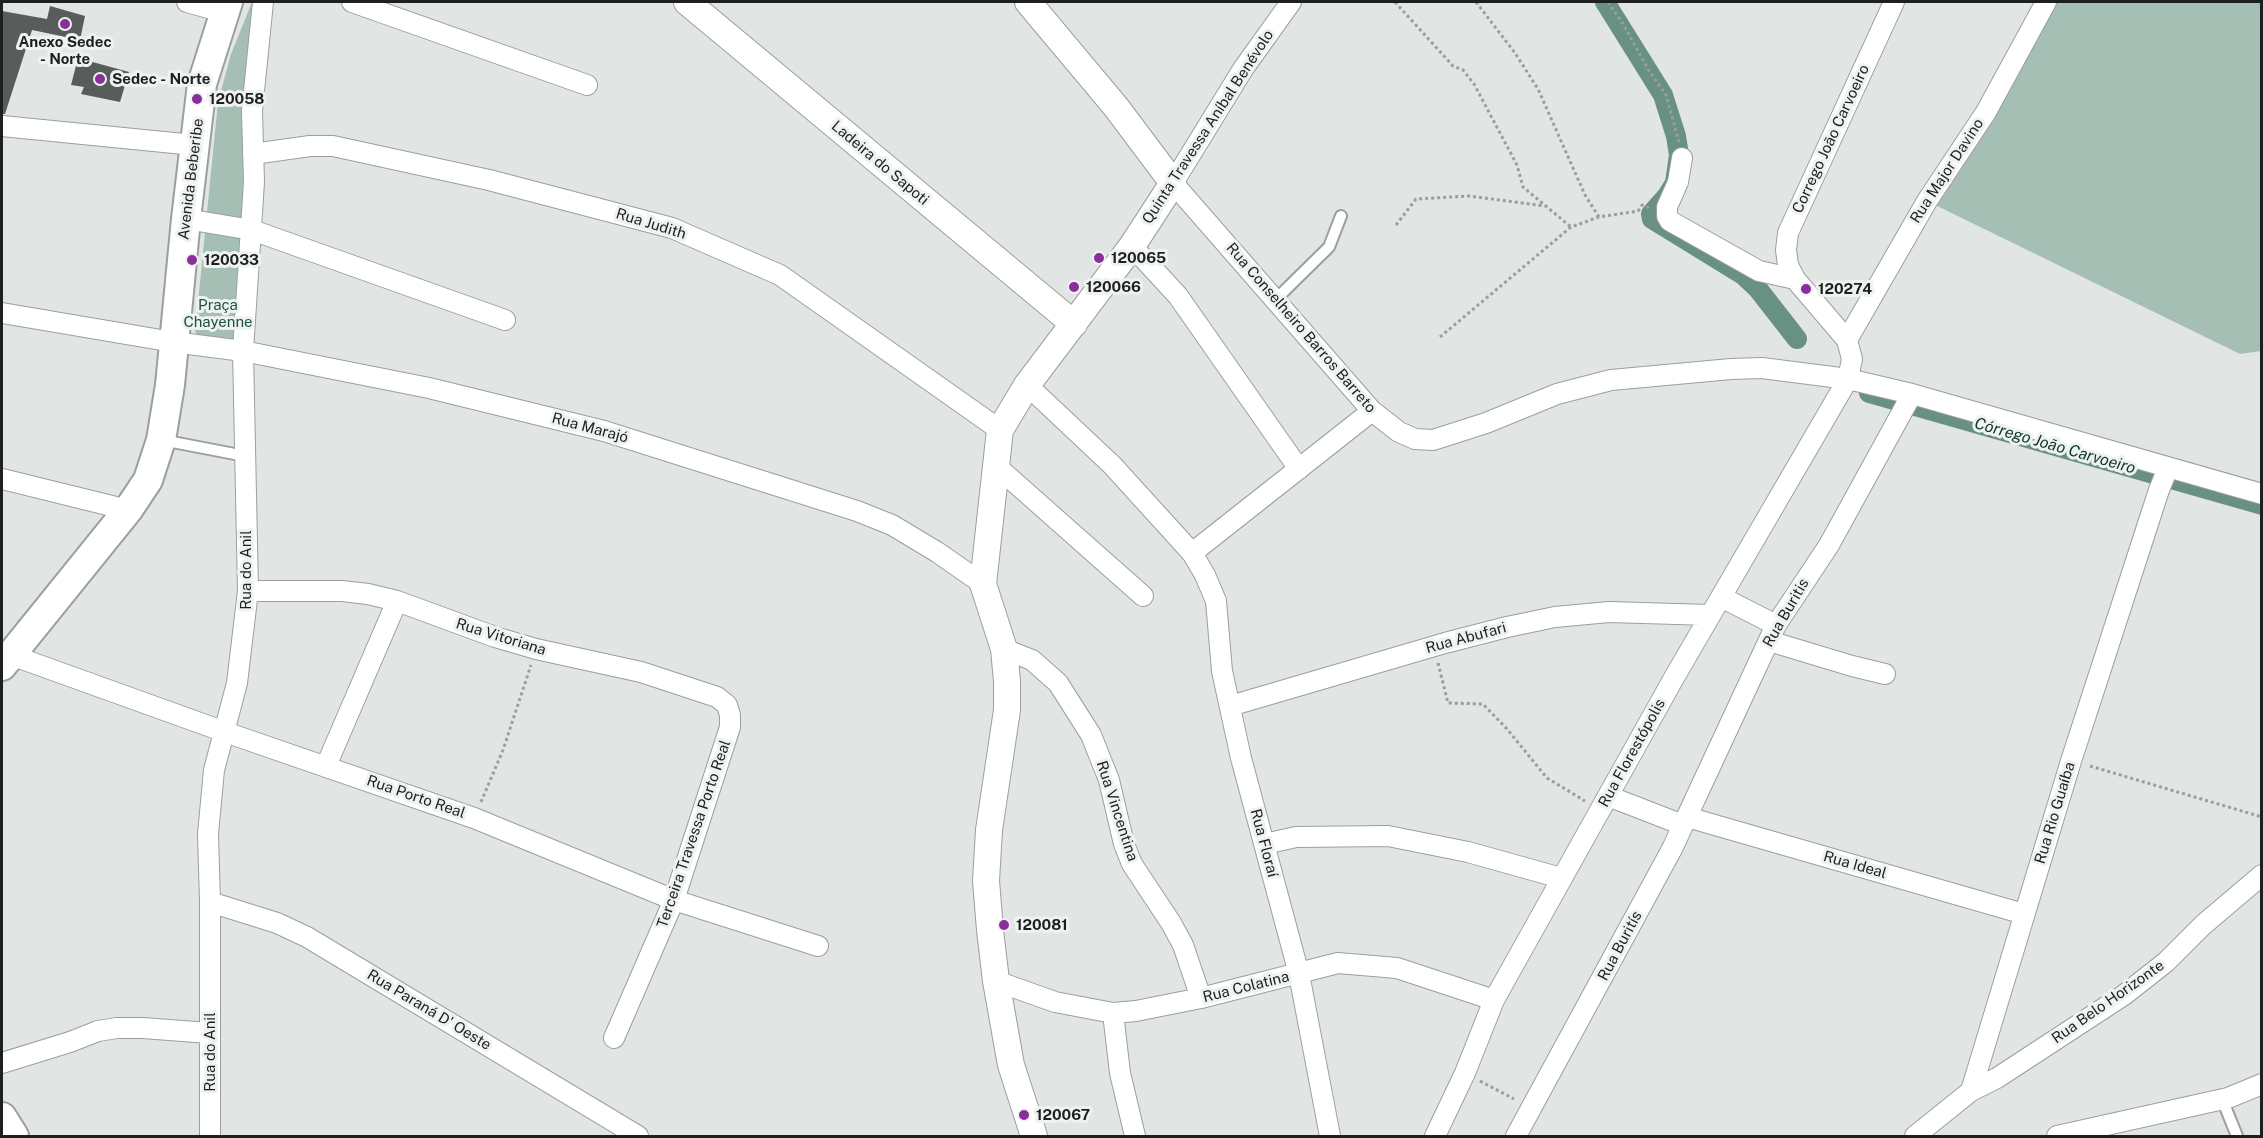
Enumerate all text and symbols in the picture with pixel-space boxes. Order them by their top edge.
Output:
marker: Anexo Sedec - Norte [58,17,72,31]
street label: Quinta Travessa Aníbal Benévolo [1139,27,1277,227]
place label: Anexo Sedec - Norte [18,33,112,68]
street label: Corrego João Carvoeiro [1789,62,1873,216]
place label: Sedec - Norte [112,70,211,88]
marker: Sedec - Norte [93,72,107,86]
place label: 120058 [209,90,264,108]
marker: 120058 [190,92,204,106]
street label: Rua Major Davino [1906,115,1988,227]
street label: Avenida Beberibe [175,117,207,241]
street label: Ladeira do Sapoti [828,117,932,209]
street label: Rua Judith [614,205,688,243]
street label: Rua Conselheiro Barros Barreto [1222,239,1380,417]
place label: 120065 [1111,249,1166,267]
place label: 120033 [204,251,259,269]
marker: 120065 [1092,251,1106,265]
marker: 120033 [185,253,199,267]
place label: 120066 [1086,278,1141,296]
marker: 120066 [1067,280,1081,294]
place label: 120274 [1818,280,1872,298]
marker: 120274 [1799,282,1813,296]
park label: Praça Chayenne [183,296,253,331]
street label: Rua Marajó [550,409,630,447]
water label: Córrego João Carvoeiro [1972,414,2138,478]
street label: Rua do Anil [237,530,255,610]
street label: Rua Buritis [1759,575,1813,651]
street label: Rua Vitoriana [454,615,548,659]
street label: Rua Abufari [1424,619,1508,657]
street label: Rua Florestópolis [1595,696,1669,810]
street label: Terceira Travessa Porto Real [653,738,735,930]
street label: Rua Vincentina [1092,758,1142,864]
street label: Rua Rio Guaíba [2031,760,2079,866]
street label: Rua Porto Real [364,772,468,822]
street label: Rua Floraí [1246,807,1282,879]
street label: Rua Ideal [1821,847,1889,883]
street label: Rua Buritís [1594,908,1646,984]
place label: 120081 [1016,916,1068,934]
marker: 120081 [997,918,1011,932]
street label: Rua Belo Horizonte [2048,956,2168,1048]
street label: Rua Paraná D' Oeste [364,966,494,1054]
street label: Rua Colatina [1201,968,1291,1006]
street label: Rua do Anil [201,1012,219,1092]
place label: 120067 [1036,1106,1090,1124]
marker: 120067 [1017,1108,1031,1122]

